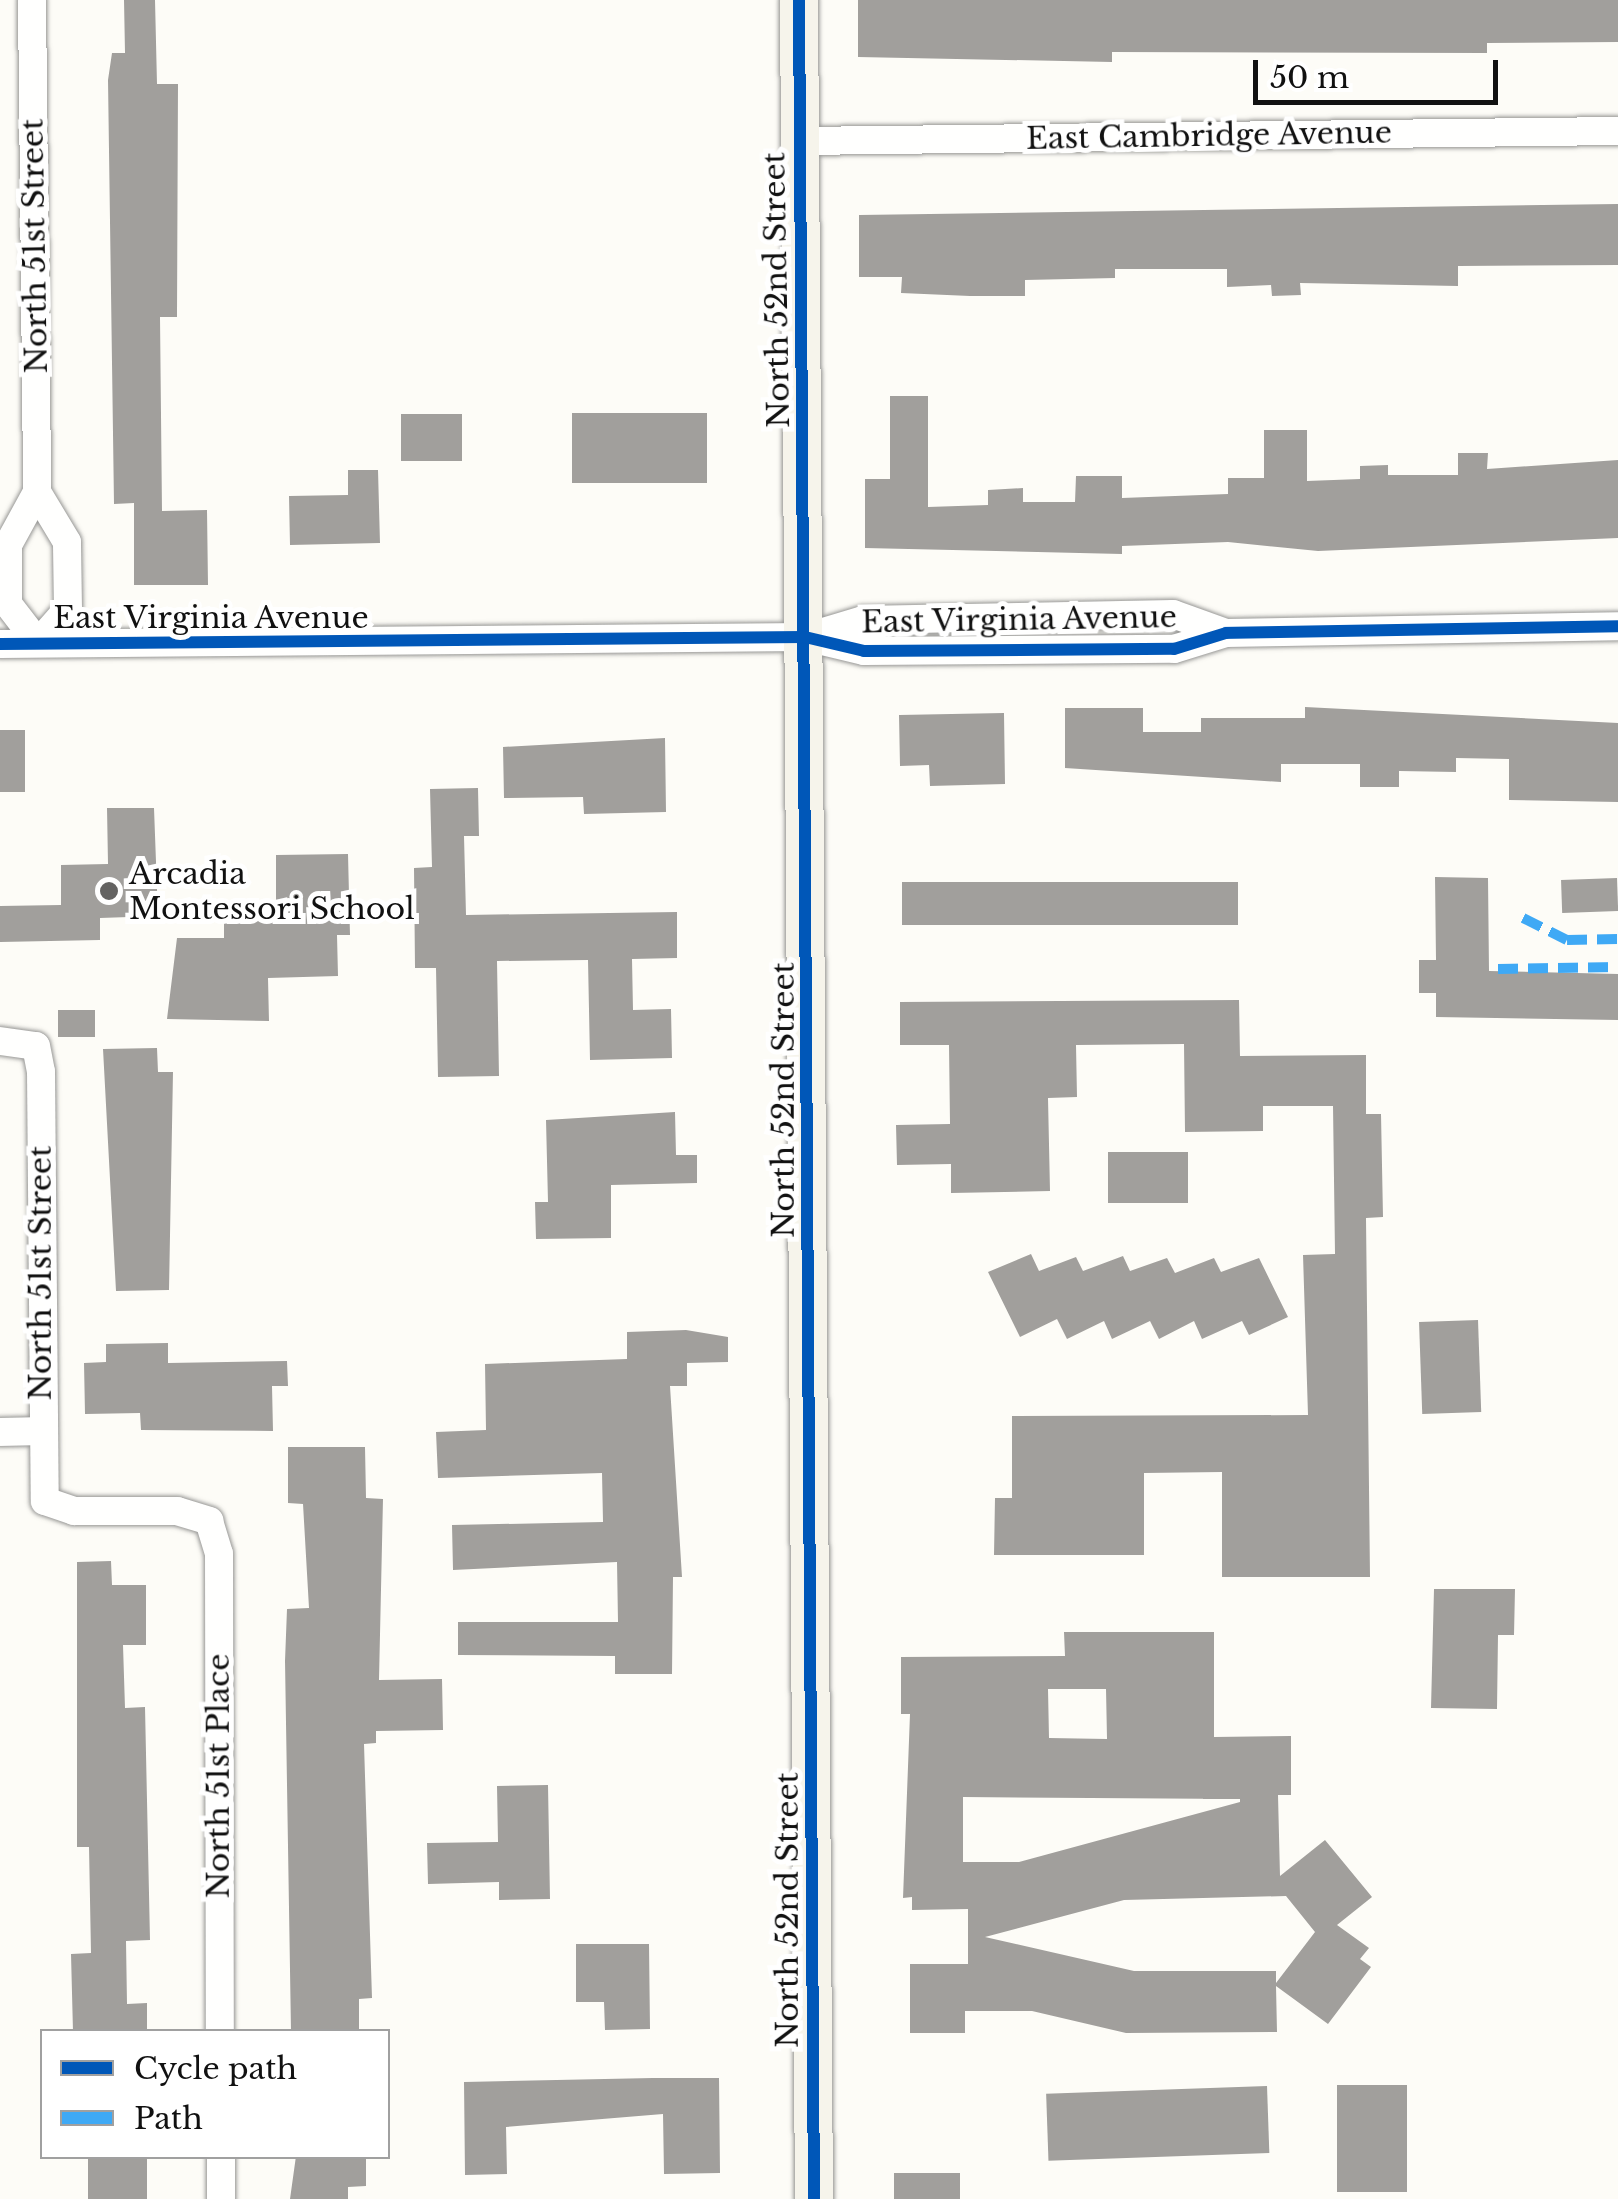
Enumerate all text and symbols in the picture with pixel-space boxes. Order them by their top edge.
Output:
scale bar [1258,40,1503,102]
text: 50 m [1270,59,1349,96]
street label: East Cambridge Avenue [1025,115,1393,157]
street label: North 51st Street [15,118,55,374]
street label: North 52nd Street [757,152,797,428]
street label: East Virginia Avenue [860,599,1178,641]
street label: East Virginia Avenue [52,600,370,636]
place label: Arcadia Montessori School [129,856,415,926]
marker: Arcadia Montessori School [98,880,120,902]
street label: North 52nd Street [766,962,802,1238]
street label: North 51st Street [23,1146,59,1400]
street label: North 51st Place [201,1654,237,1898]
street label: North 52nd Street [770,1772,806,2048]
legend [40,2029,390,2159]
text: Cycle path [134,2050,297,2087]
text: Path [134,2100,203,2137]

